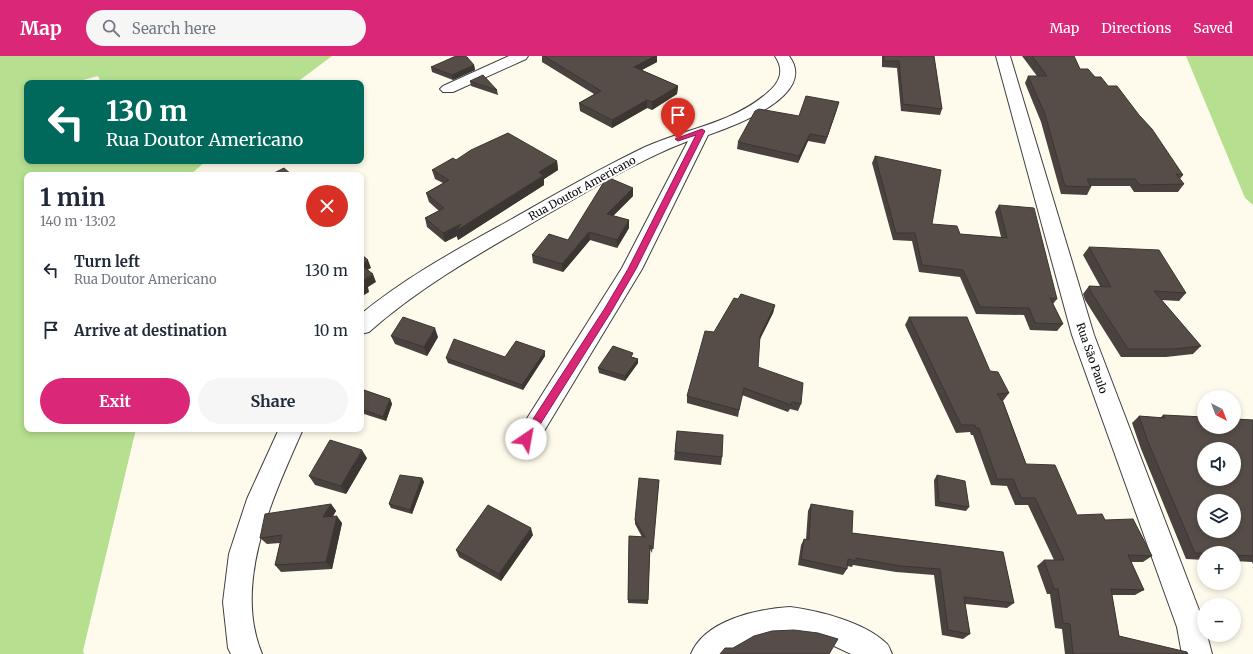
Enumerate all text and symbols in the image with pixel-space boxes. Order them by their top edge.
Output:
search box [86,10,366,46]
text: Map [20,16,62,40]
icon: search [100,17,122,39]
text: Search here [132,19,216,38]
text: Map [1049,19,1079,37]
text: Directions [1101,19,1171,37]
text: Saved [1193,19,1233,37]
text: 130 m [106,93,188,129]
icon: left [40,96,92,148]
pin [661,98,695,139]
icon: arrive [667,104,689,126]
text: Rua Doutor Americano [106,128,303,151]
street label: Rua Doutor Americano [526,152,639,223]
text: 1 min [40,182,105,213]
button: close [306,185,348,227]
text: 140 m · 13:02 [40,213,116,230]
text: Turn left [74,252,140,271]
icon: left [40,259,62,281]
text: 130 m [305,261,348,280]
text: Rua Doutor Americano [74,271,217,288]
icon: arrive [40,319,62,341]
text: Arrive at destination [74,321,227,340]
text: 10 m [314,321,348,340]
street label: Rua São Paulo [1073,321,1111,396]
button: Exit [40,378,190,424]
button: Share [198,378,348,424]
north arrow [1197,390,1241,434]
map controls [1197,390,1241,642]
position arrow [505,418,547,460]
button: sound [1197,442,1241,486]
button: layers [1197,494,1241,538]
button: + [1197,546,1241,590]
button: − [1197,598,1241,642]

